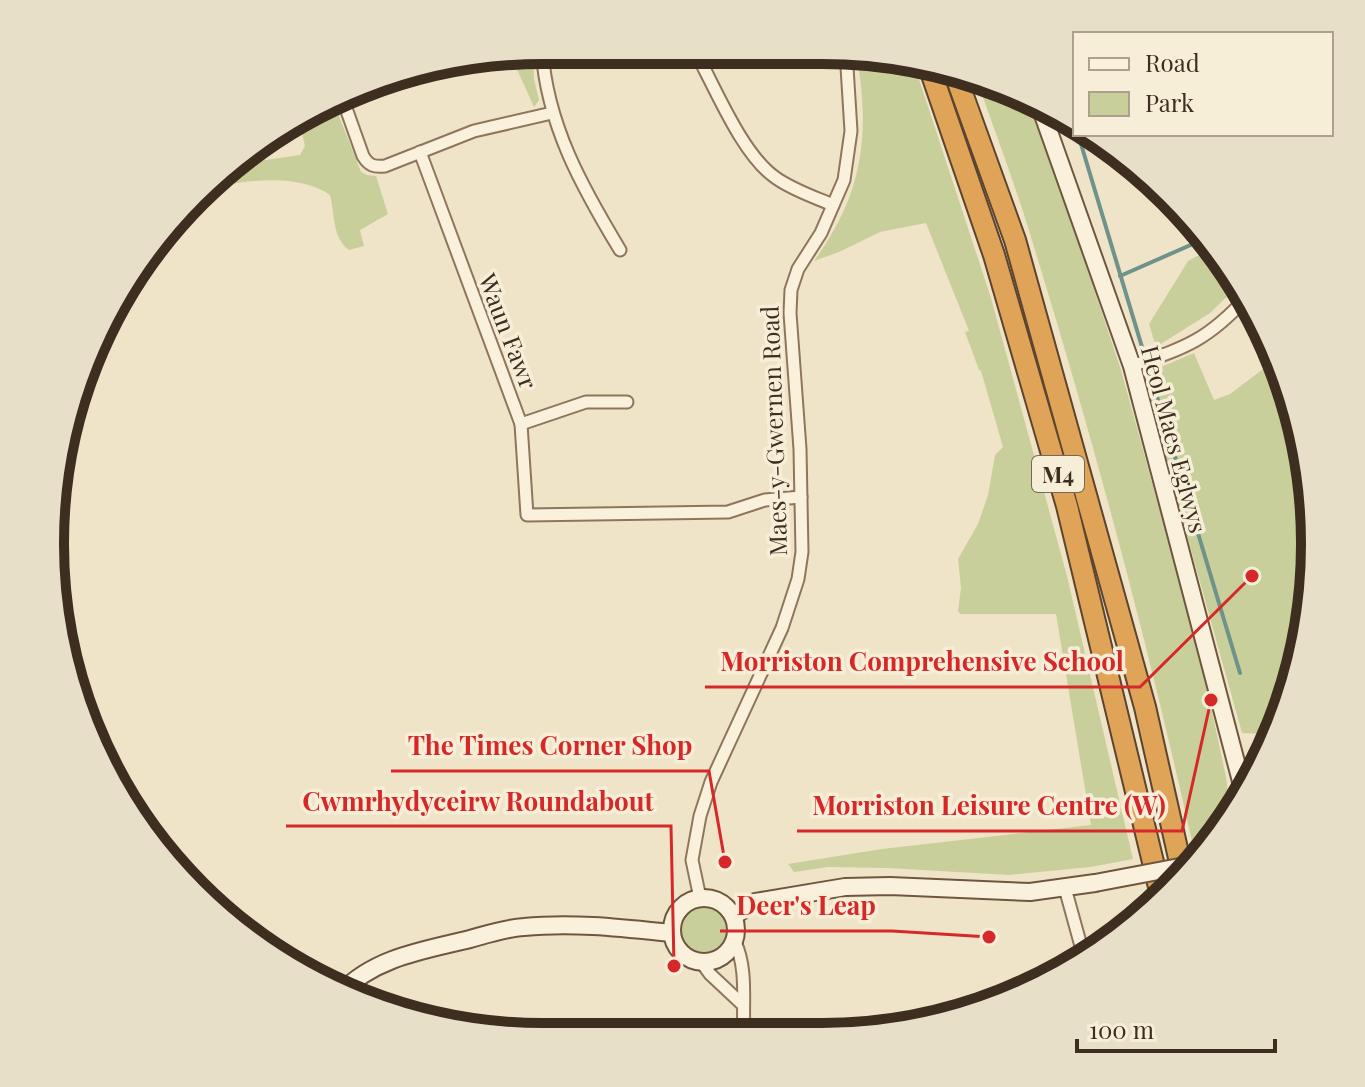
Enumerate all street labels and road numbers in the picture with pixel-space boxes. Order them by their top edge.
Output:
street label: Waun Fawr [472,268,546,394]
street label: Maes-y-Gwernen Road [753,305,793,557]
street label: Heol Maes Eglwys [1135,342,1215,536]
road number: M4 [1032,456,1084,492]

